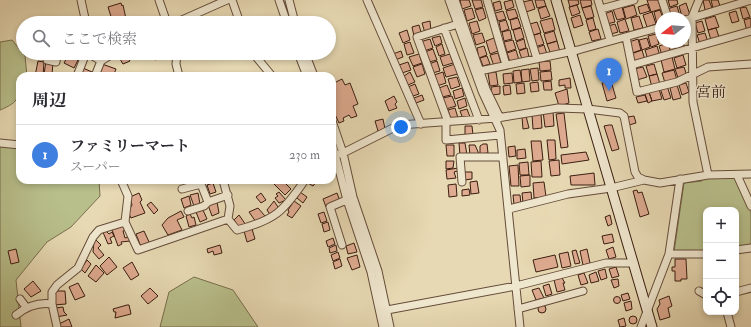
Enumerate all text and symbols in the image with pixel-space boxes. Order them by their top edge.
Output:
north arrow [655,12,691,48]
search box [16,16,336,60]
icon: search [30,27,52,49]
text: ここで検索 [62,30,137,49]
pin: 1 [596,58,622,91]
district label: 宮前 [696,83,726,102]
text: 周辺 [32,90,66,111]
your location [391,117,411,137]
text: ファミリーマート [70,137,190,156]
text: 1 [43,147,47,163]
text: 230 m [289,147,320,163]
text: スーパー [70,159,121,175]
map controls [703,207,739,315]
button: + [703,207,739,243]
button: − [703,243,739,279]
button: locate [703,279,739,315]

